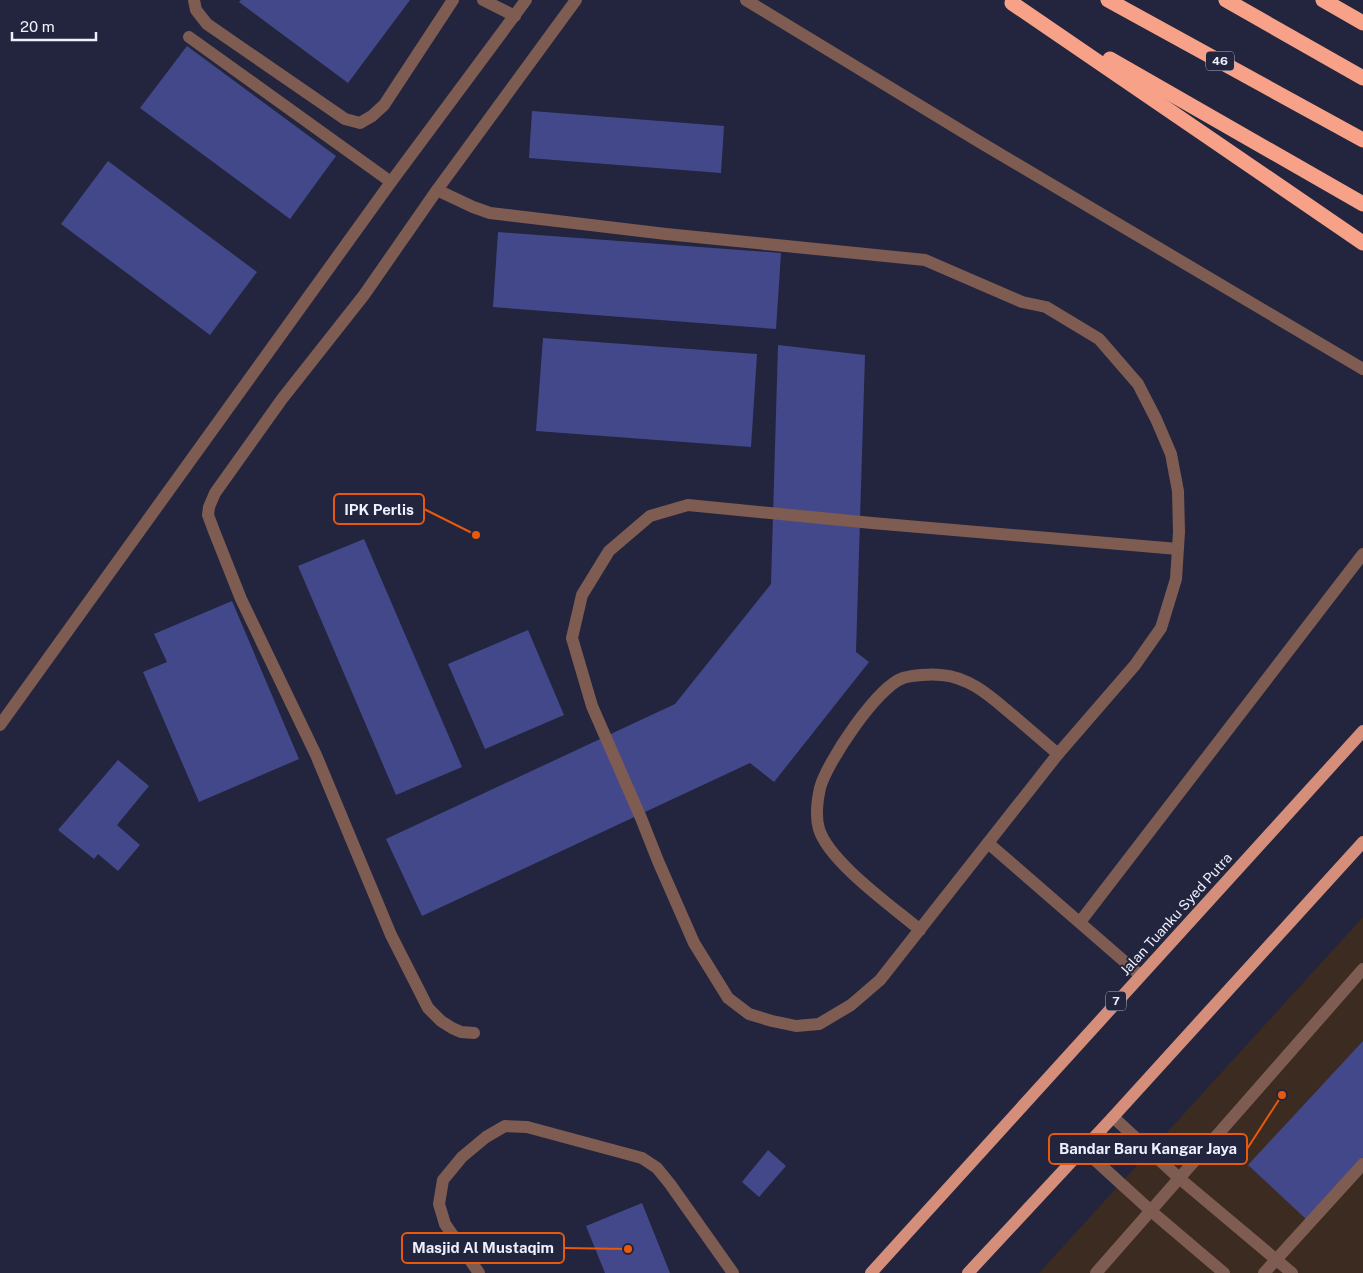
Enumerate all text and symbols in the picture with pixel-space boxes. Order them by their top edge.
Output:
scale bar [12,10,96,42]
text: 20 m [20,18,55,35]
road number: 46 [1206,51,1234,70]
callout: IPK Perlis [334,494,424,524]
text: IPK Perlis [344,501,414,518]
street label: Jalan Tuanku Syed Putra [1117,849,1235,979]
road number: 7 [1106,991,1126,1010]
callout: Bandar Baru Kangar Jaya [1049,1134,1247,1164]
text: Bandar Baru Kangar Jaya [1059,1140,1237,1157]
callout: Masjid Al Mustaqim [402,1233,564,1263]
text: Masjid Al Mustaqim [412,1239,554,1256]

